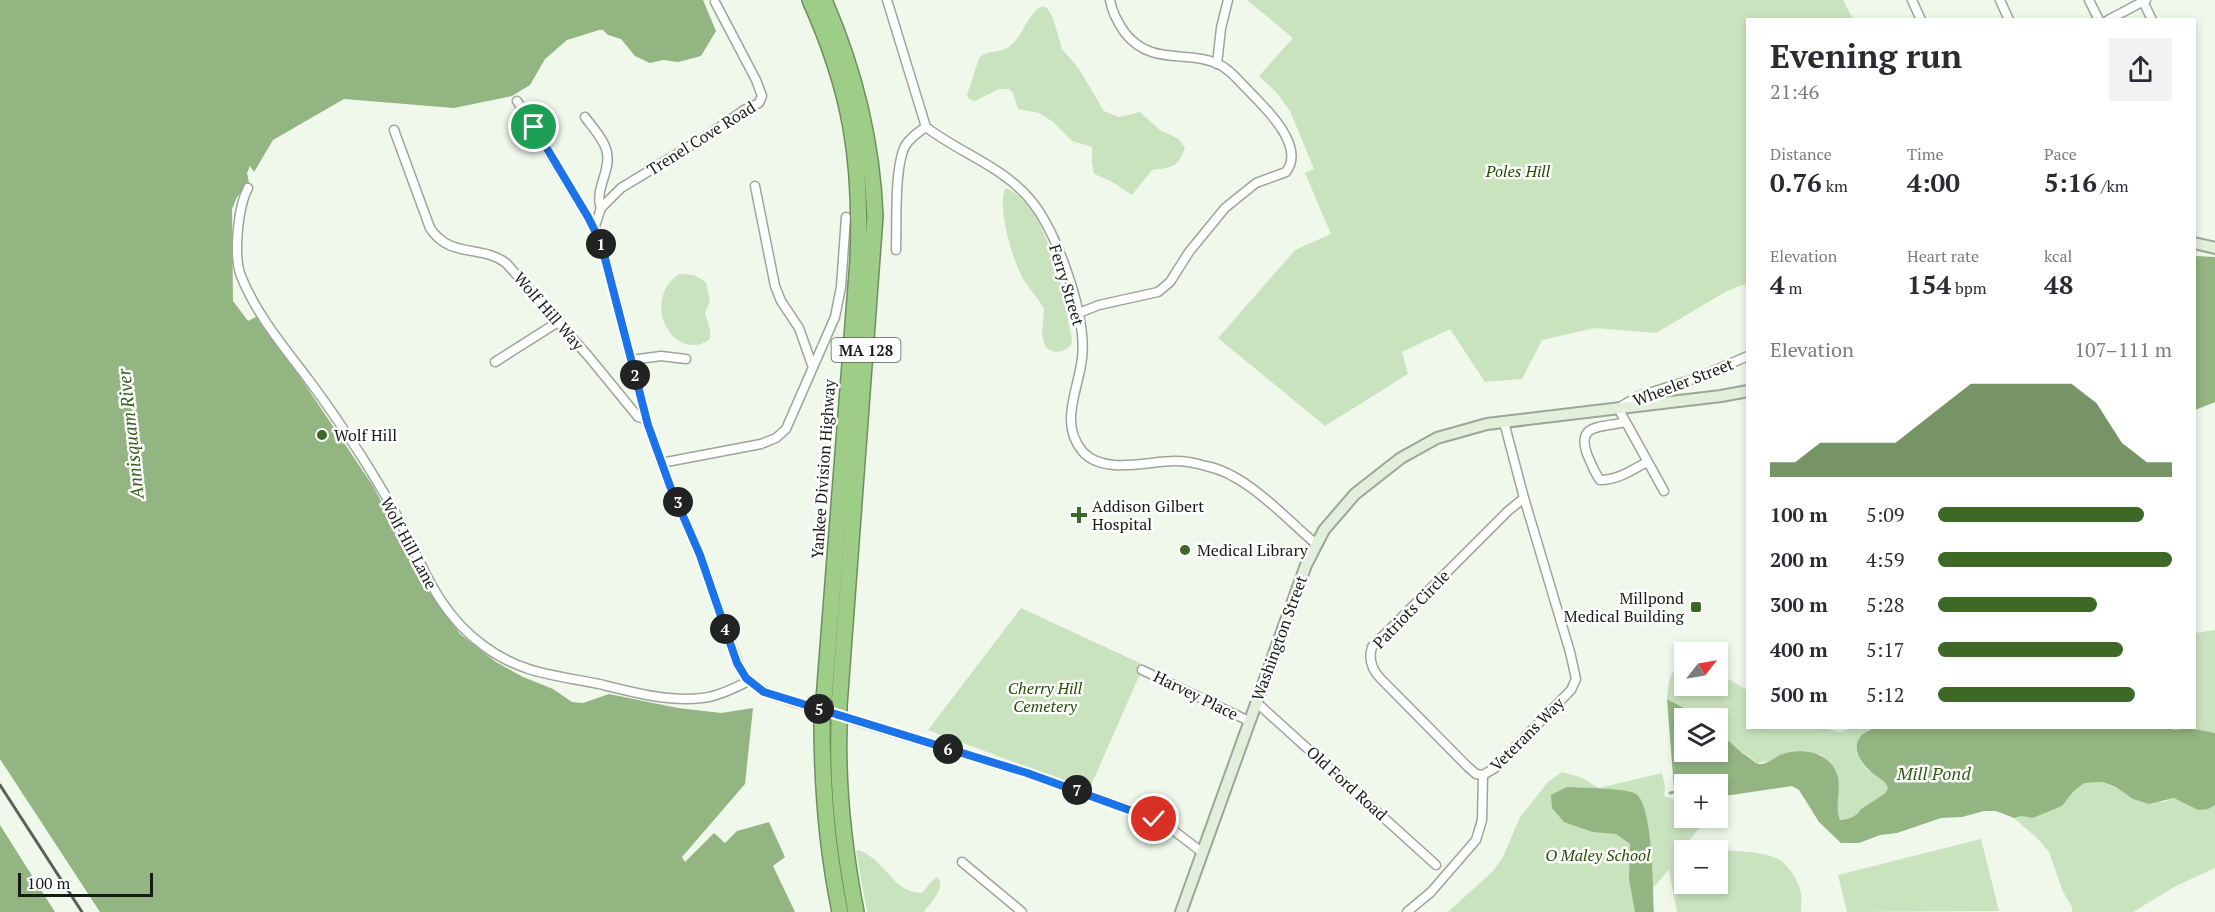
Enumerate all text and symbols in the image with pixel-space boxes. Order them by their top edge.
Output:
text: Evening run [1770,34,1962,77]
button: share [2109,38,2172,101]
text: 21:46 [1770,78,1819,105]
street label: Trenel Cove Road [643,96,759,180]
pin [508,101,559,152]
icon: arrive [517,110,550,143]
text: Distance [1770,143,1832,165]
text: Time [1907,143,1944,165]
text: Pace [2044,143,2077,165]
park label: Poles Hill [1485,160,1551,182]
text: 0.76 [1770,165,1822,199]
text: 4:00 [1907,165,1960,199]
text: 5:16 [2044,165,2097,199]
text: km [1822,175,1848,197]
text: /km [2097,175,2128,197]
pin: 1 [586,229,616,259]
text: 1 [596,233,606,255]
street label: Ferry Street [1044,242,1090,328]
text: Elevation [1770,245,1837,267]
text: Heart rate [1907,245,1979,267]
text: kcal [2044,245,2072,267]
street label: Wolf Hill Way [509,267,590,356]
text: 4 [1770,267,1785,301]
text: 154 [1907,267,1951,301]
text: 48 [2044,267,2073,301]
text: m [1785,277,1802,299]
text: bpm [1951,277,1987,299]
text: Elevation [1770,336,1854,363]
text: 107–111 m [2074,336,2172,363]
road number: MA 128 [832,338,900,362]
street label: Wheeler Street [1630,353,1736,411]
pin: 2 [620,360,650,390]
text: 2 [630,364,640,386]
water label: Annisquam River [111,367,149,501]
street label: Yankee Division Highway [806,378,840,559]
place label: Wolf Hill [334,424,397,446]
marker: Wolf Hill [315,428,329,442]
pin: 3 [663,487,693,517]
text: 3 [673,491,683,513]
street label: Wolf Hill Lane [375,493,443,593]
place label: Addison Gilbert Hospital [1092,495,1204,535]
text: 100 m [1770,501,1828,528]
text: 5:09 [1866,501,1905,528]
marker: Addison Gilbert Hospital [1070,506,1088,524]
place label: Medical Library [1197,539,1309,561]
marker: Medical Library [1178,543,1192,557]
text: 200 m [1770,546,1828,573]
text: 4:59 [1866,546,1905,573]
street label: Patriots Circle [1368,565,1454,653]
street label: Washington Street [1246,572,1312,704]
place label: Millpond Medical Building [1564,587,1685,627]
text: 300 m [1770,591,1828,618]
text: 5:28 [1866,591,1905,618]
marker: Millpond Medical Building [1689,600,1703,614]
pin: 4 [710,614,740,644]
text: 4 [720,618,730,640]
text: 400 m [1770,636,1828,663]
text: 5:17 [1866,636,1905,663]
north arrow [1674,642,1728,696]
map controls [1674,642,1728,894]
street label: Harvey Place [1150,665,1242,725]
park label: Cherry Hill Cemetery [1008,677,1083,717]
text: 500 m [1770,681,1828,708]
text: 5:12 [1866,681,1905,708]
street label: Veterans Way [1485,692,1569,776]
pin: 5 [804,694,834,724]
text: 5 [814,698,824,720]
button: layers [1674,708,1728,762]
pin: 6 [933,734,963,764]
text: 6 [943,738,953,760]
street label: Old Ford Road [1302,741,1392,825]
water label: Mill Pond [1896,761,1971,785]
button: + [1674,774,1728,828]
pin: 7 [1062,775,1092,805]
text: 7 [1072,779,1082,801]
pin [1128,793,1179,844]
icon: check [1137,802,1170,835]
button: − [1674,840,1728,894]
park label: O Maley School [1545,844,1651,866]
scale bar [18,870,153,898]
text: 100 m [27,872,70,894]

